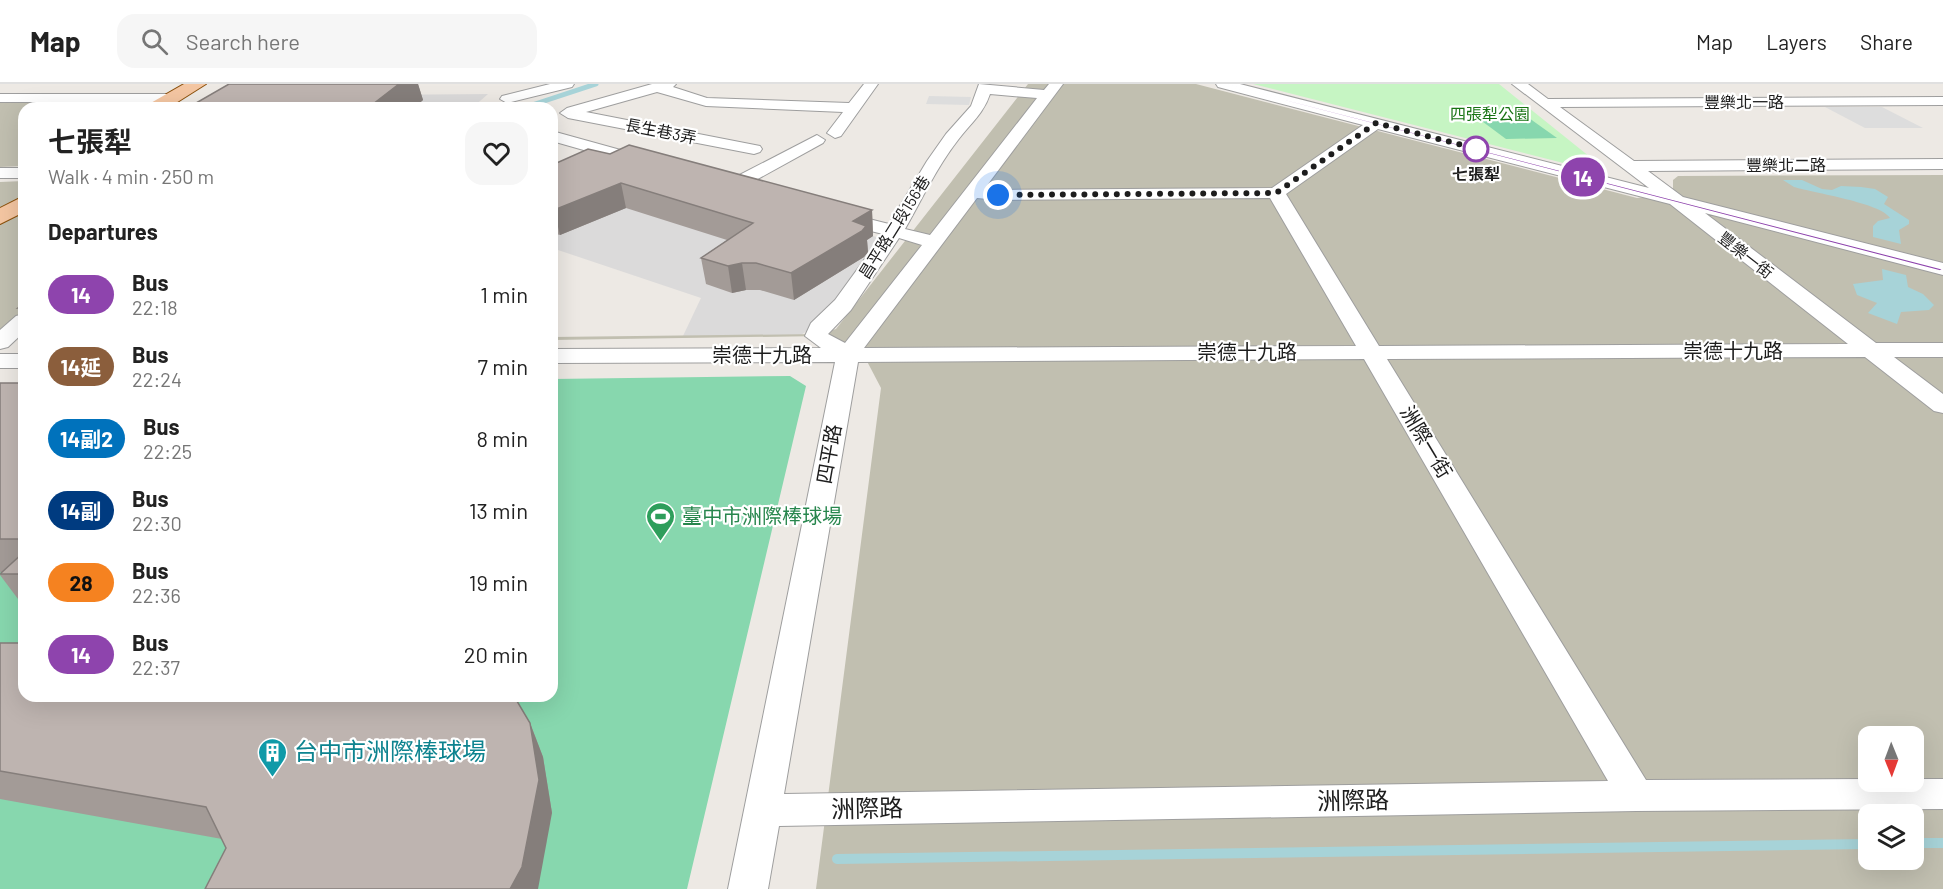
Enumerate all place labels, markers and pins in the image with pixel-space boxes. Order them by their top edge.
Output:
marker: 七張犁 [1463,136,1489,162]
place label: 七張犁 [1452,164,1500,183]
sports icon: 臺中市洲際棒球場 [645,500,677,542]
place label: 臺中市洲際棒球場 [682,503,842,527]
building icon: 台中市洲際棒球場 [257,736,289,778]
place label: 台中市洲際棒球場 [294,736,486,765]

